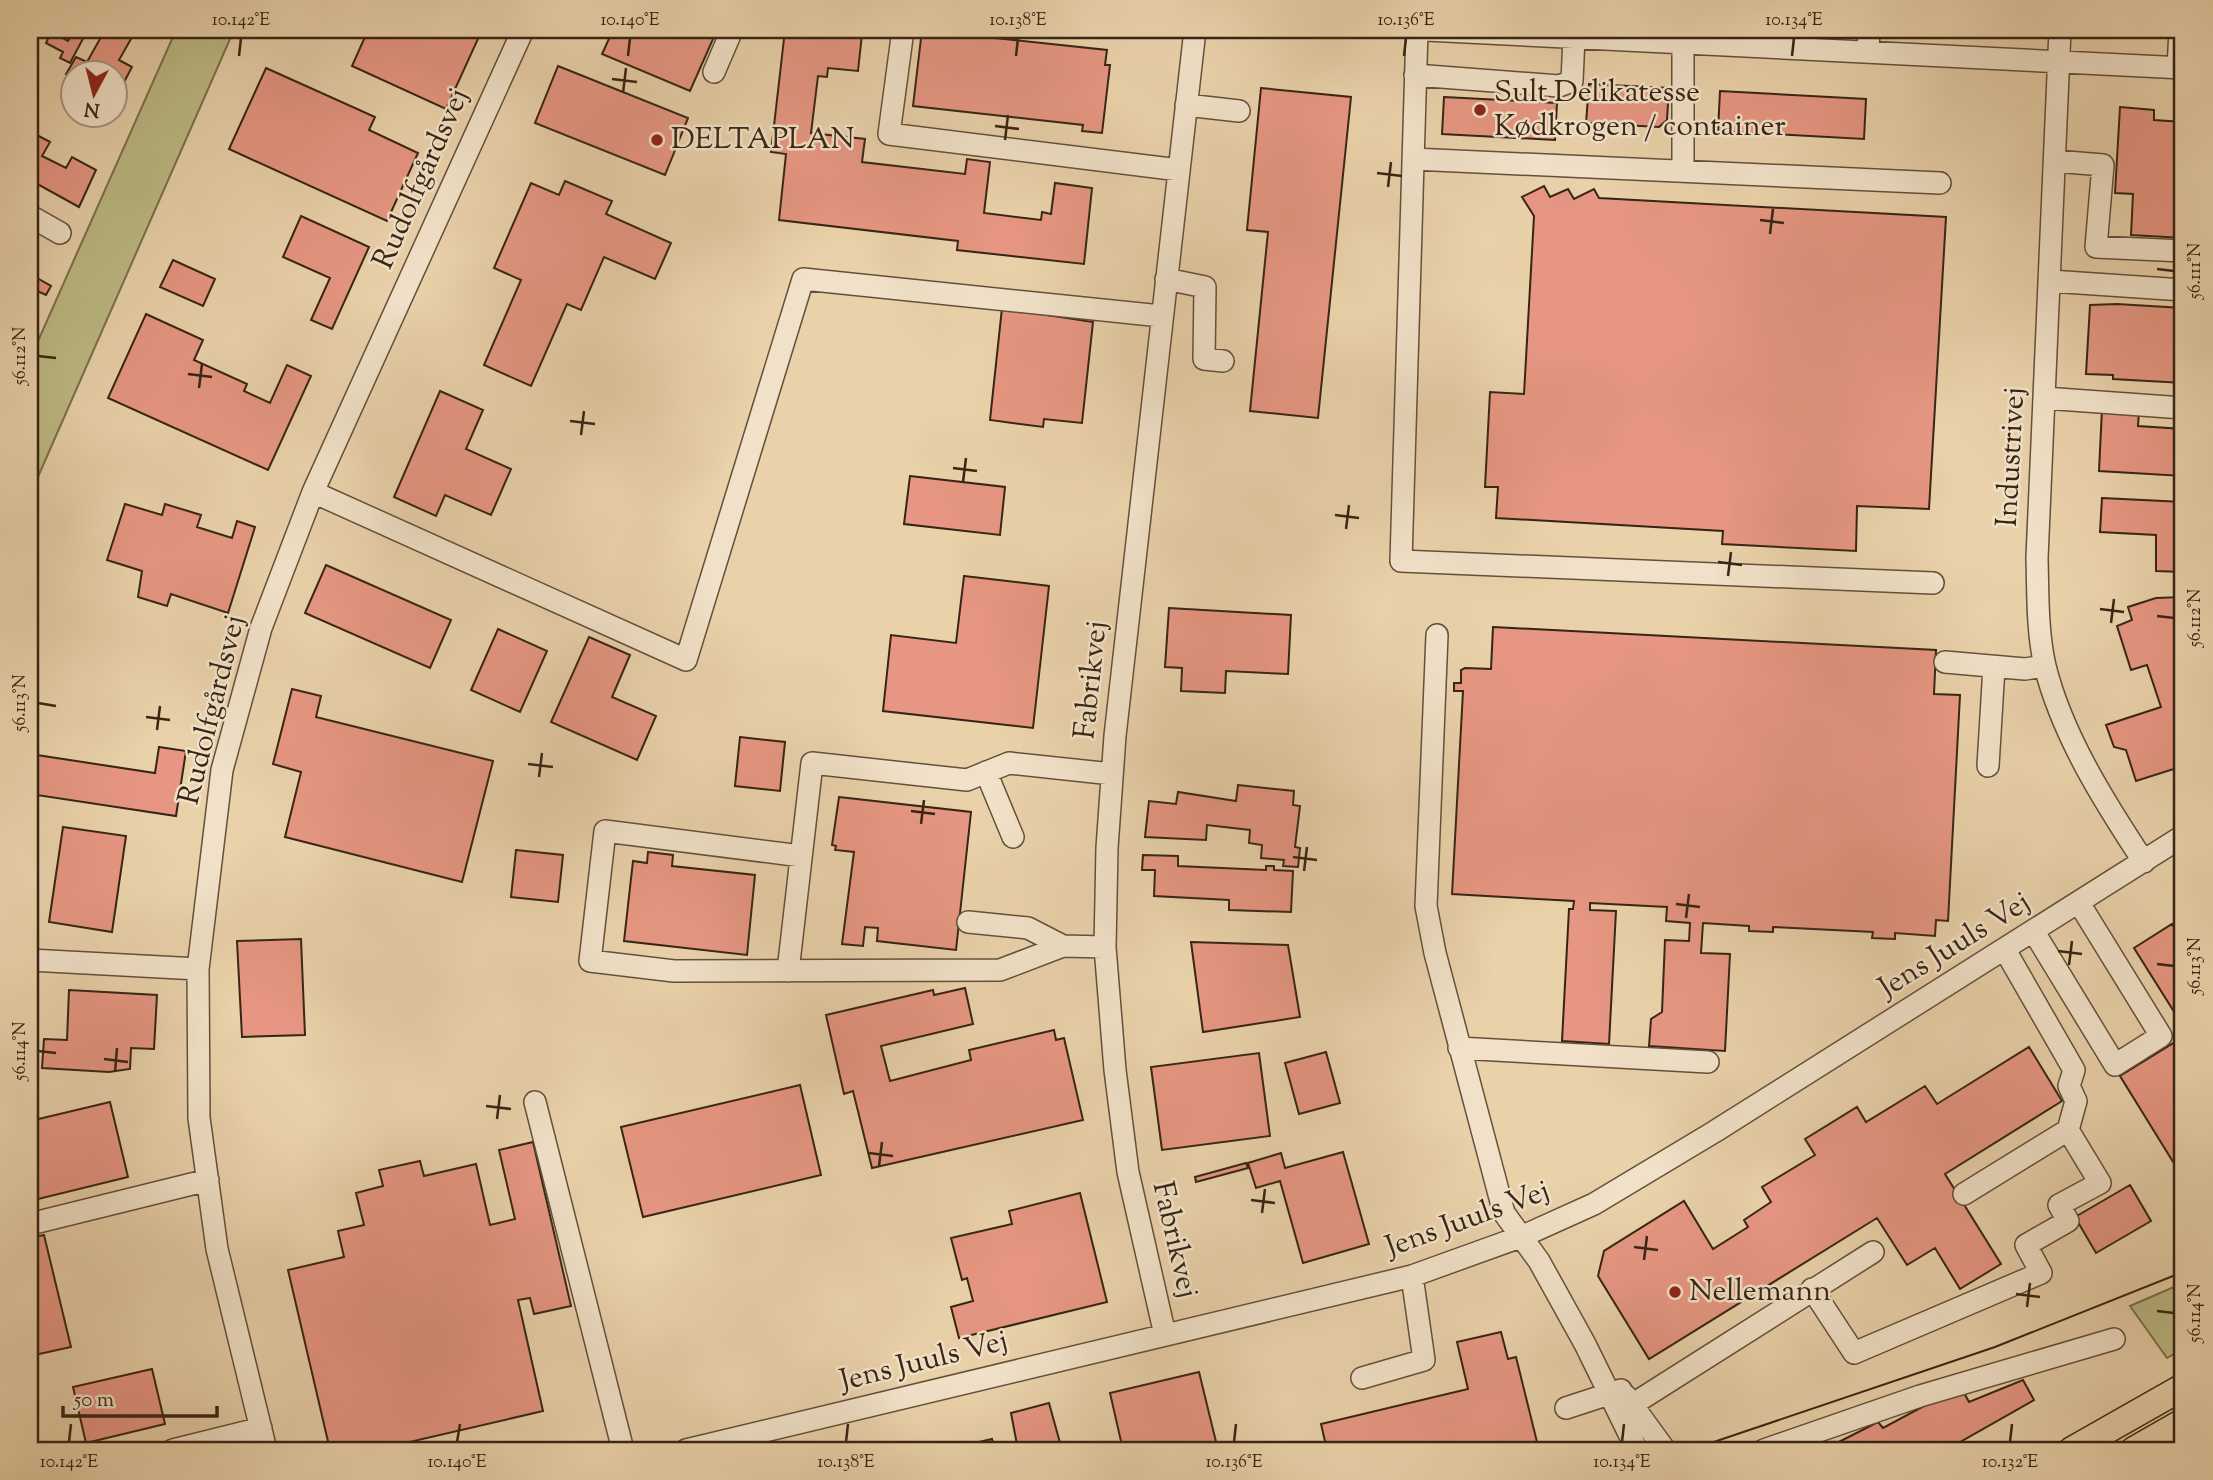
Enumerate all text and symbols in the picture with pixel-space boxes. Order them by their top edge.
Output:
text: 10.142°E [212,8,270,34]
text: 10.140°E [600,8,660,34]
text: 10.138°E [989,8,1047,34]
text: 10.136°E [1377,8,1435,34]
text: 10.134°E [1765,8,1823,34]
north arrow [60,60,130,130]
place label: Sult Delikatesse Kødkrogen / container [1494,72,1786,149]
street label: Rudolfgårdsvej [363,82,481,276]
text: N [83,94,101,123]
marker: Sult Delikatesse Kødkrogen / container [1472,102,1488,118]
place label: DELTAPLAN [671,119,854,162]
marker: DELTAPLAN [649,132,665,148]
text: 56.111°N [2183,243,2209,300]
text: 56.112°N [8,327,34,386]
street label: Industrivej [1987,386,2037,528]
text: 56.112°N [2183,589,2209,648]
street label: Rudolfgårdsvej [169,611,257,809]
street label: Fabrikvej [1064,619,1120,741]
text: 56.113°N [8,674,34,733]
street label: Jens Juuls Vej [1869,882,2039,1011]
text: 56.113°N [2183,937,2209,996]
text: 56.114°N [8,1021,34,1082]
street label: Jens Juuls Vej [1378,1170,1556,1270]
street label: Fabrikvej [1140,1177,1208,1303]
place label: Nellemann [1689,1271,1831,1314]
text: 56.114°N [2183,1283,2209,1344]
marker: Nellemann [1667,1284,1683,1300]
street label: Jens Juuls Vej [834,1320,1013,1404]
scale bar [63,1375,217,1419]
text: 50 m [73,1386,114,1416]
text: 10.142°E [40,1450,98,1476]
text: 10.140°E [427,1450,487,1476]
text: 10.138°E [817,1450,875,1476]
text: 10.136°E [1205,1450,1263,1476]
text: 10.134°E [1593,1450,1651,1476]
text: 10.132°E [1982,1450,2038,1476]

